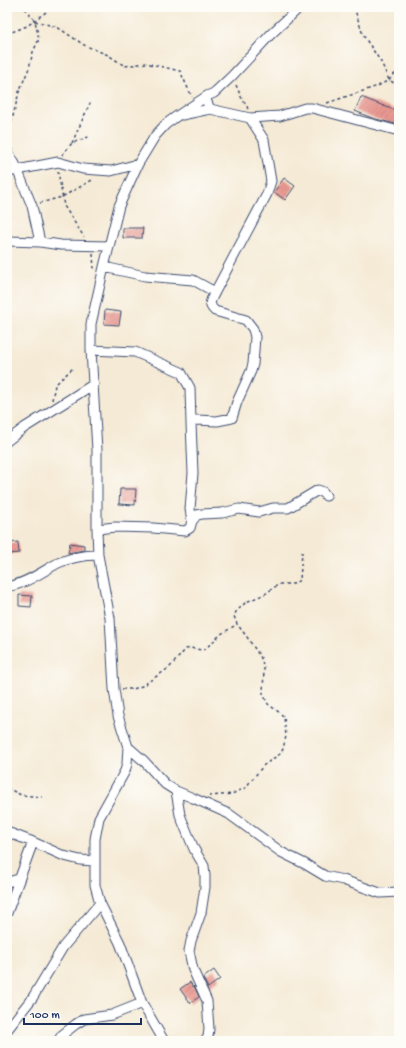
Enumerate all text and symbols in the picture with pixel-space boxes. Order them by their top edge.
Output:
scale bar [24,1000,141,1026]
text: 100 m [29,1009,60,1023]

